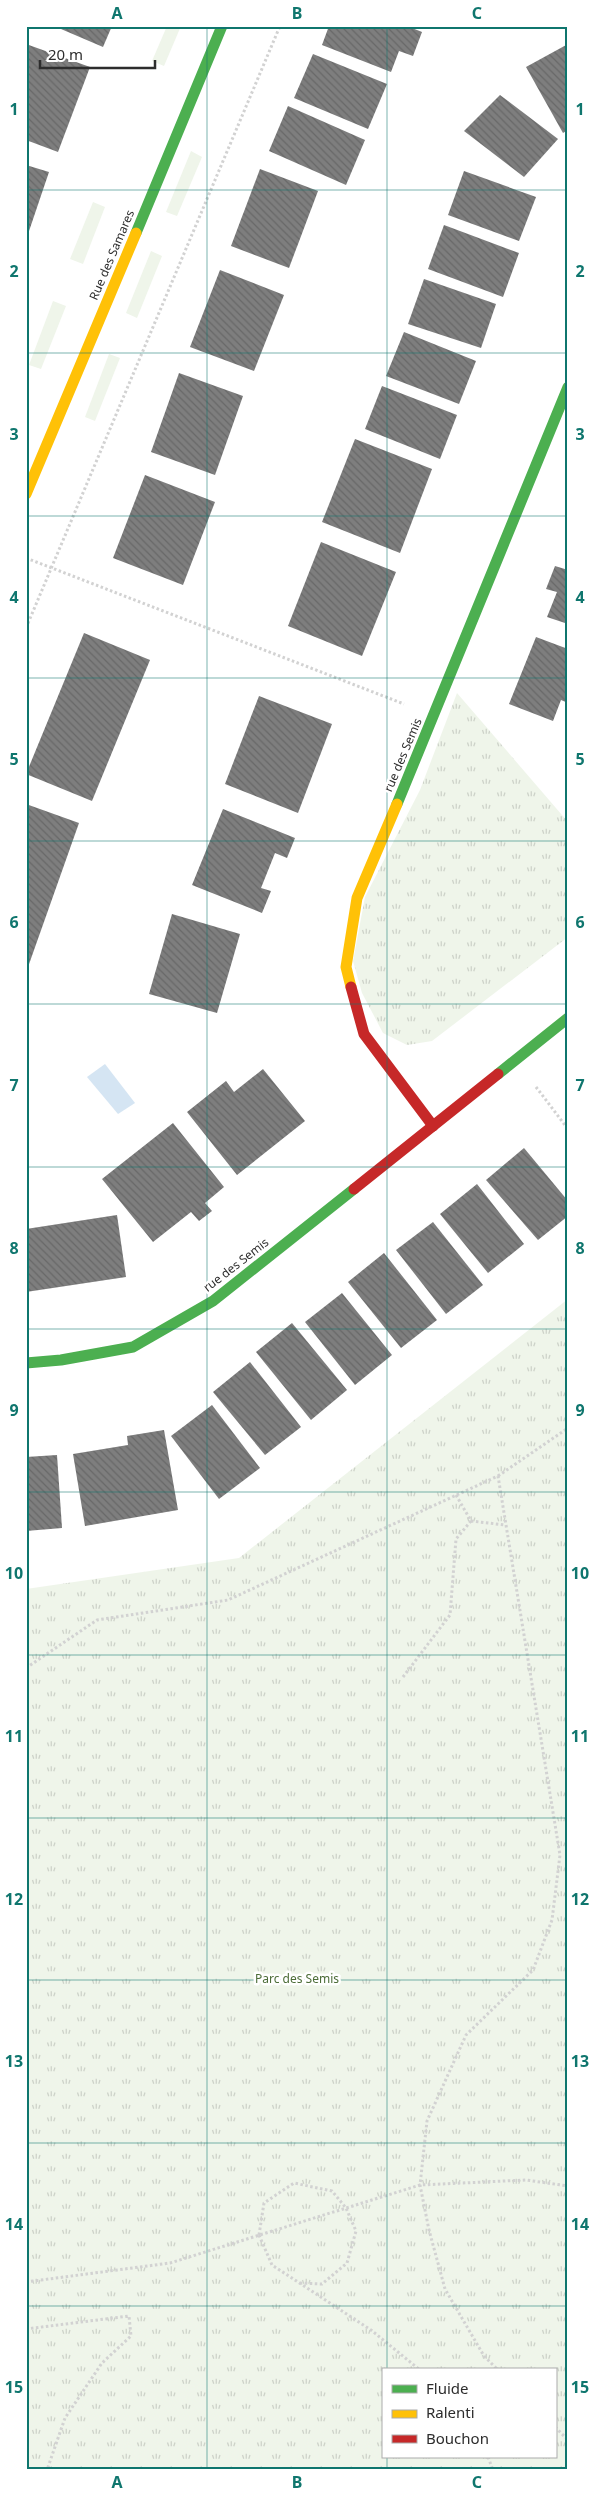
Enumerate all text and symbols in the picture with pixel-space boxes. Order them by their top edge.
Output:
text: A [111,2,123,24]
text: B [292,2,302,24]
text: C [472,2,482,24]
scale bar [40,38,155,70]
text: 20 m [48,44,83,64]
text: 1 [9,98,19,120]
text: 1 [575,98,585,120]
street label: Rue des Samares [85,207,138,302]
text: 2 [9,260,19,282]
text: 2 [575,260,585,282]
text: 3 [9,423,19,445]
text: 3 [575,423,585,445]
text: 4 [9,586,19,608]
text: 4 [575,586,585,608]
street label: rue des Semis [379,715,426,794]
text: 5 [9,748,19,770]
text: 5 [575,748,585,770]
text: 6 [9,911,19,933]
text: 6 [575,911,585,933]
text: 7 [9,1074,19,1096]
text: 7 [575,1074,585,1096]
street label: rue des Semis [199,1234,272,1296]
text: 8 [9,1237,19,1259]
text: 8 [575,1237,585,1259]
text: 9 [9,1399,19,1421]
text: 9 [575,1399,585,1421]
text: 10 [5,1562,23,1584]
text: 10 [571,1562,589,1584]
text: 11 [5,1725,23,1747]
text: 11 [571,1725,589,1747]
text: 12 [5,1888,23,1910]
text: 12 [571,1888,589,1910]
park label: Parc des Semis [255,1970,339,1987]
text: 13 [5,2050,23,2072]
text: 13 [571,2050,589,2072]
text: 14 [5,2213,23,2235]
text: 14 [571,2213,589,2235]
legend [382,2368,556,2458]
text: 15 [5,2376,23,2398]
text: 15 [571,2376,589,2398]
text: Fluide [426,2378,468,2398]
text: Ralenti [426,2402,475,2422]
text: Bouchon [426,2428,489,2448]
text: A [111,2471,123,2493]
text: B [292,2471,302,2493]
text: C [472,2471,482,2493]

